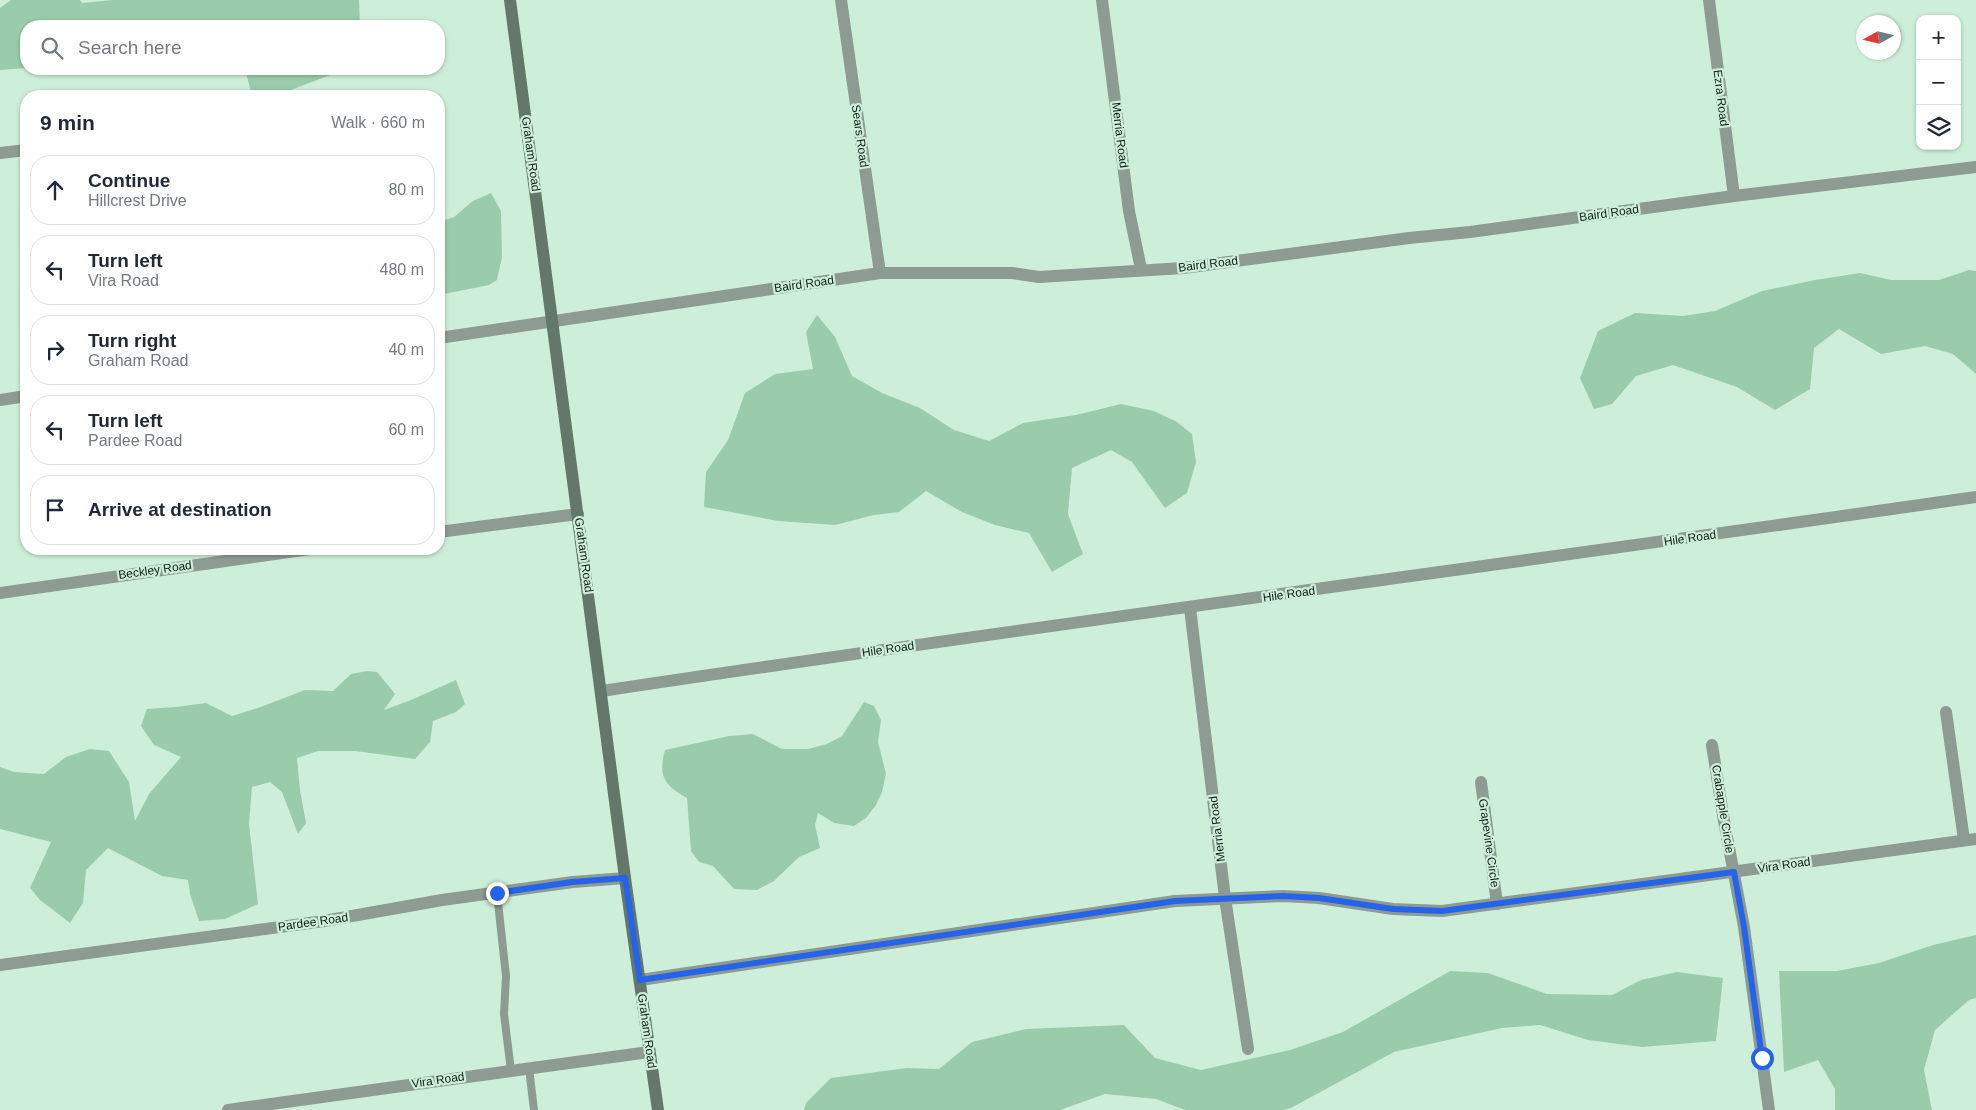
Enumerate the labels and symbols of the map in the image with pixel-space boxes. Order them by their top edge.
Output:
north arrow [1856,15,1901,60]
street label: Ezra Road [1711,69,1731,127]
street label: Merria Road [1109,101,1131,169]
street label: Sears Road [849,104,871,168]
street label: Graham Road [519,116,543,192]
street label: Baird Road [1578,202,1640,224]
street label: Baird Road [1177,253,1239,275]
street label: Baird Road [773,273,835,295]
street label: Graham Road [572,517,596,593]
street label: Hile Road [1663,527,1717,549]
street label: Beckley Road [117,558,193,582]
street label: Hile Road [1262,583,1316,605]
street label: Hile Road [861,638,915,660]
street label: Crabapple Circle [1709,764,1737,855]
street label: Merria Road [1206,795,1228,863]
street label: Grapevine Circle [1476,798,1502,889]
street label: Vira Road [1757,854,1811,876]
route end [486,882,509,905]
street label: Pardee Road [277,910,349,934]
street label: Graham Road [635,993,659,1069]
route start [1751,1047,1774,1070]
street label: Vira Road [411,1069,465,1091]

